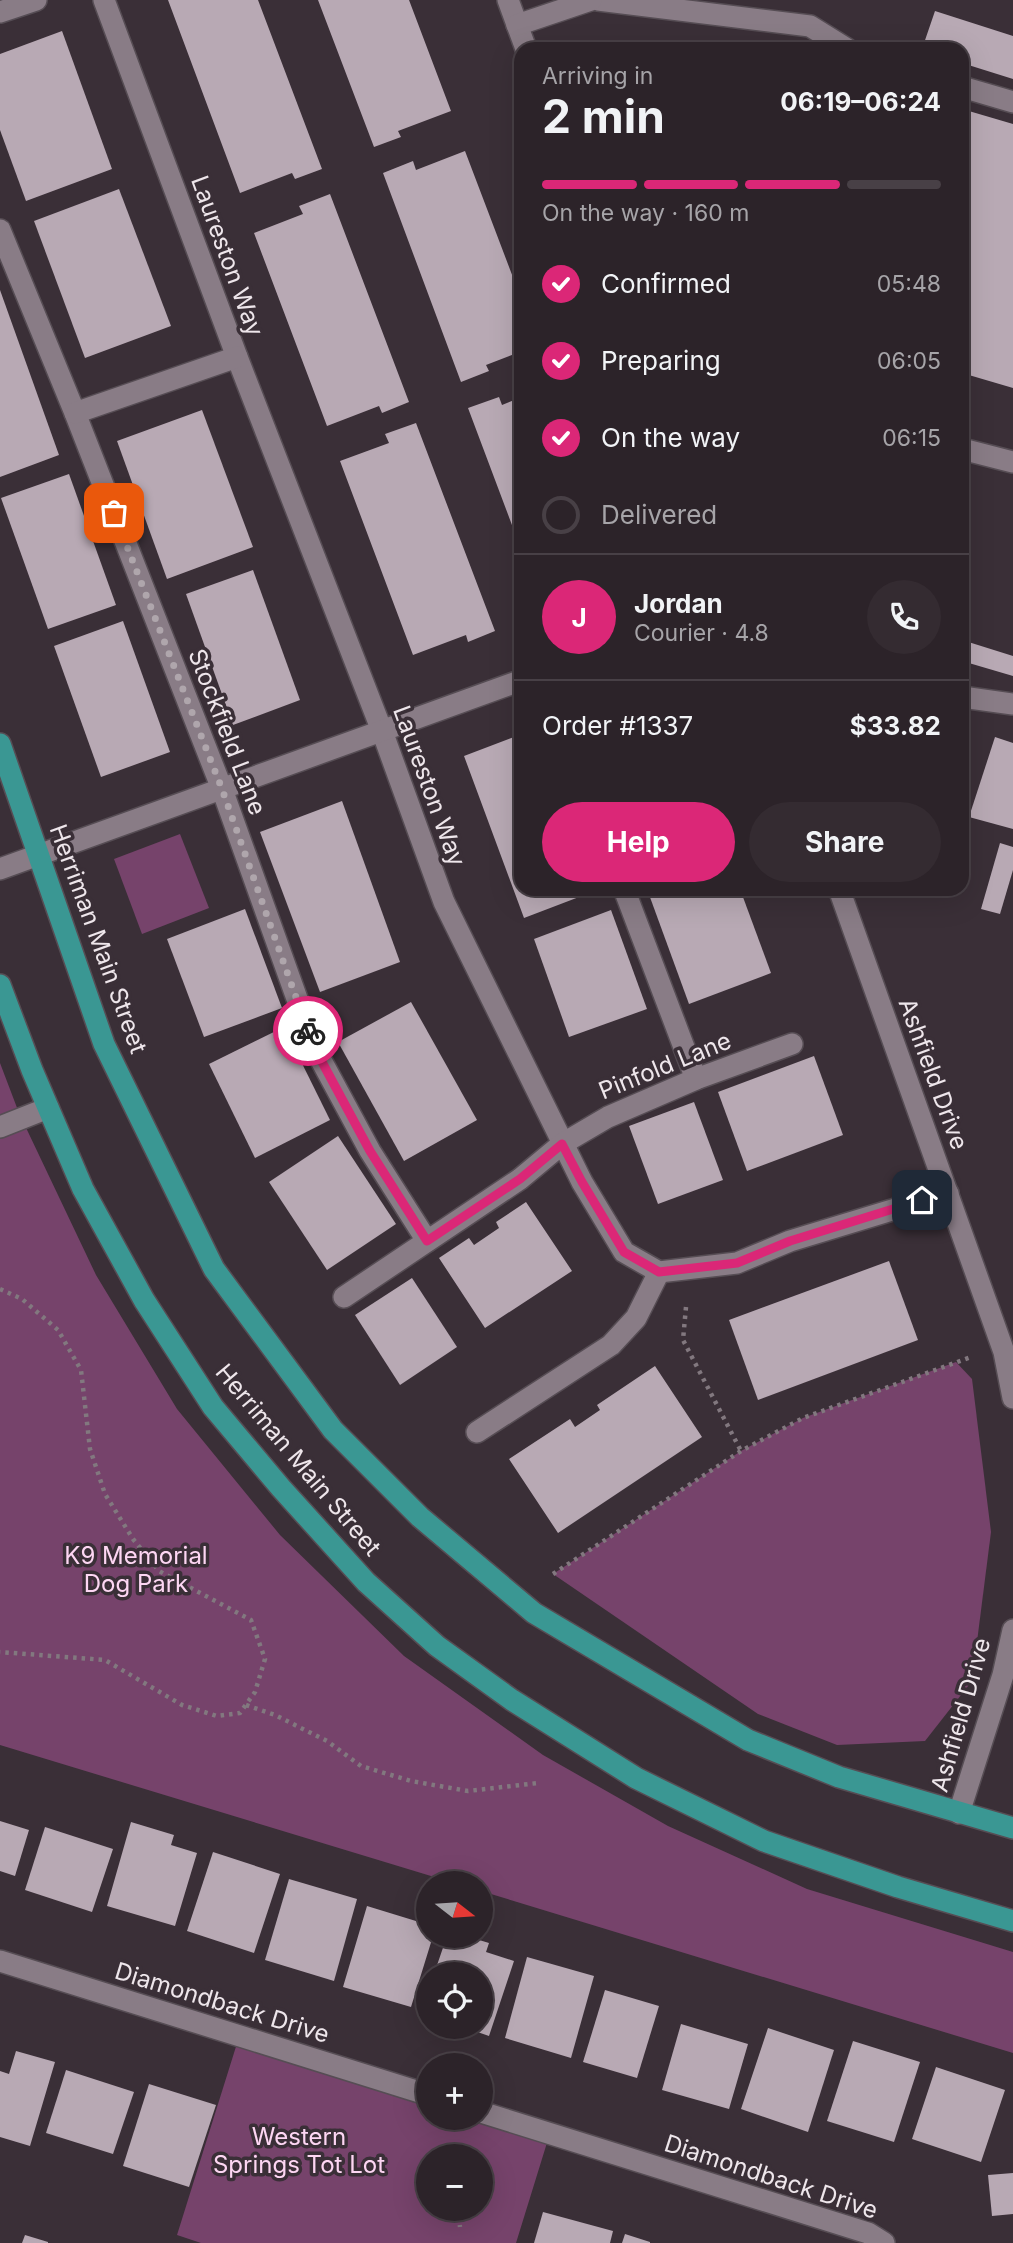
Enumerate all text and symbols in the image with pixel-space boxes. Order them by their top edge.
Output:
text: Arriving in [542,62,653,90]
text: 06:19–06:24 [780,86,941,117]
text: 2 min [542,88,665,144]
street label: Laureston Way [185,172,270,340]
text: On the way · 160 m [542,199,749,227]
icon: check [542,265,580,303]
text: Confirmed [601,268,731,299]
text: 05:48 [877,270,941,298]
icon: check [542,342,580,380]
text: Preparing [601,345,721,376]
text: 06:05 [877,347,941,375]
icon: check [542,419,580,457]
text: On the way [601,422,740,453]
text: 06:15 [882,424,941,452]
pin [84,483,144,543]
icon: bag [95,494,133,532]
text: Delivered [601,499,717,530]
button: phone [867,580,941,654]
text: Jordan [634,588,723,619]
text: J [571,602,587,633]
text: Courier · 4.8 [634,619,769,647]
street label: Stockfield Lane [182,645,272,819]
street label: Laureston Way [387,702,472,870]
text: Order #1337 [542,710,693,741]
text: $33.82 [850,710,941,741]
button: Help [542,802,735,882]
button: Share [749,802,941,882]
street label: Herriman Main Street [44,820,153,1057]
street label: Ashfield Drive [893,994,974,1153]
courier [273,996,343,1066]
icon: bike [289,1012,327,1050]
street label: Pinfold Lane [594,1026,735,1105]
pin [892,1170,952,1230]
icon: home [903,1181,941,1219]
street label: Herriman Main Street [210,1358,387,1562]
park label: K9 Memorial Dog Park [64,1541,208,1598]
street label: Ashfield Drive [925,1634,996,1795]
north arrow [416,1871,494,1948]
map controls [416,1871,493,2221]
street label: Diamondback Drive [112,1956,333,2049]
button: locate [416,1962,493,2039]
button: + [416,2053,493,2130]
park label: Western Springs Tot Lot [213,2122,385,2179]
street label: Diamondback Drive [661,2128,881,2225]
button: − [416,2144,493,2221]

